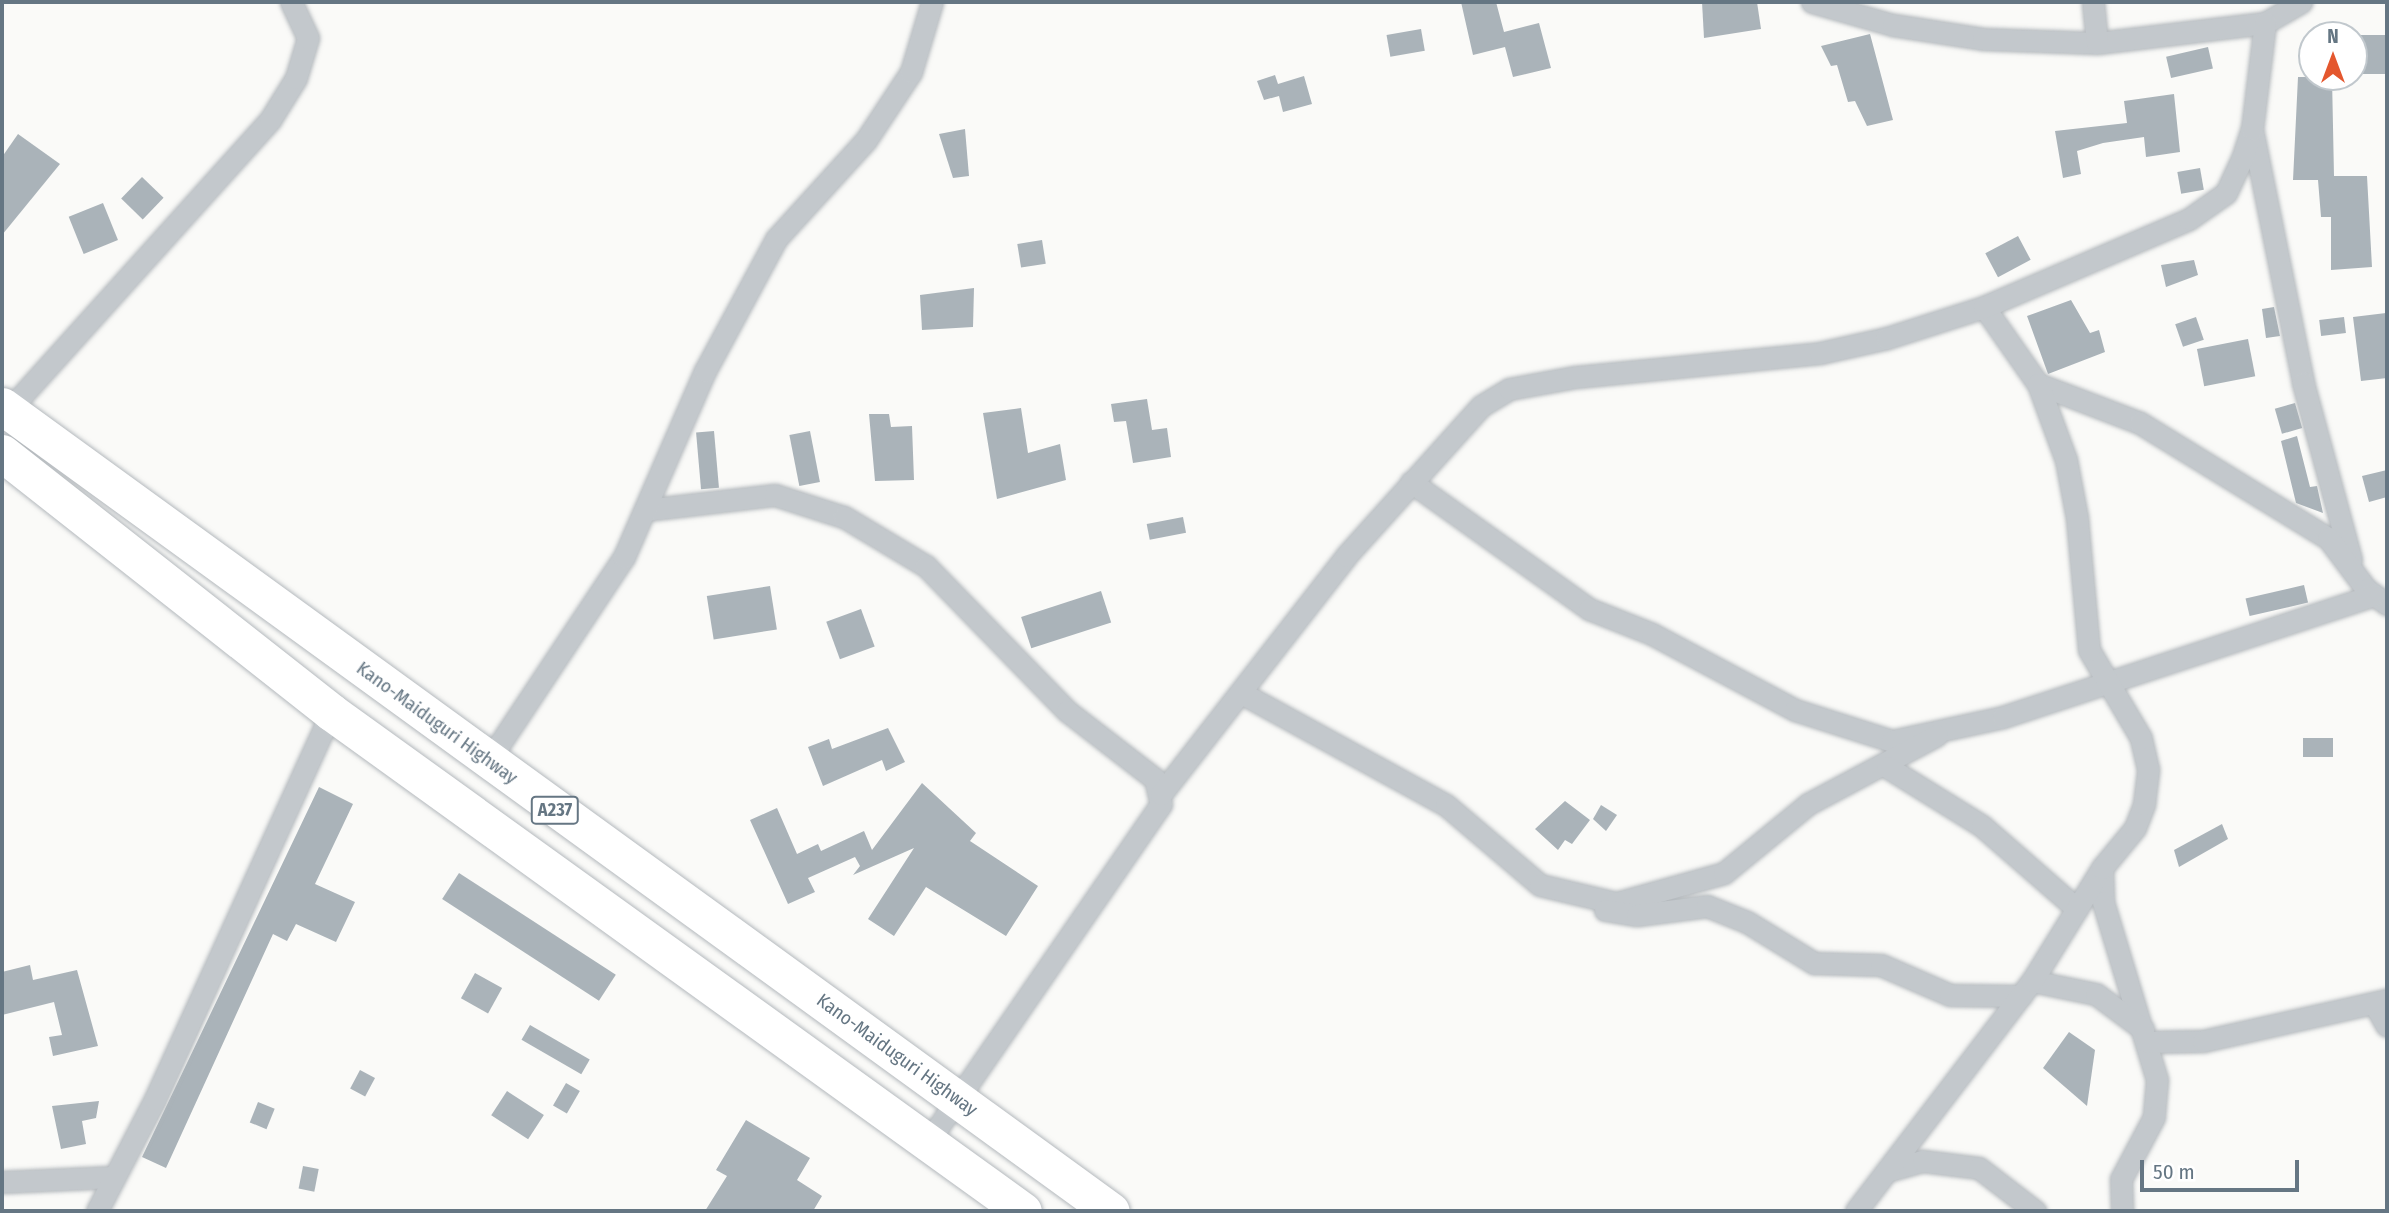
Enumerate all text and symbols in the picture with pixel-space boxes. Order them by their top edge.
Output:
north arrow [2298,21,2368,91]
text: N [2327,25,2339,48]
street label: Kano-Maiduguri Highway [352,657,522,789]
road number: A237 [530,796,580,824]
street label: Kano-Maiduguri Highway [812,989,982,1121]
scale bar [2144,1146,2303,1190]
text: 50 m [2153,1159,2195,1185]

